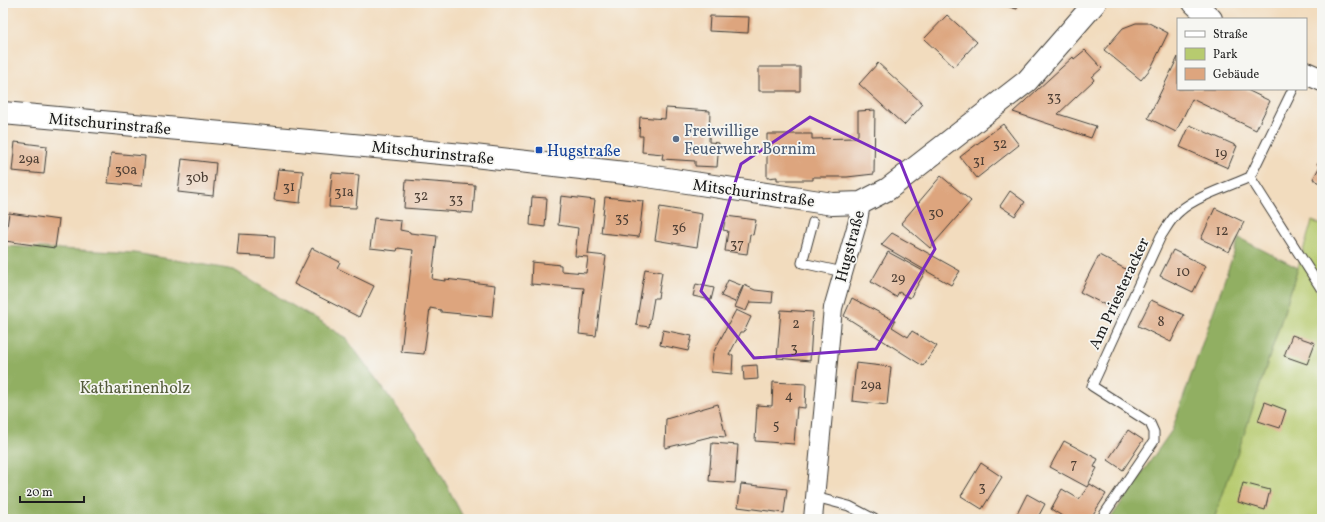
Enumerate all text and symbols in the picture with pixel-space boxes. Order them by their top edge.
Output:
legend [1177,18,1307,90]
text: Straße [1213,27,1248,43]
text: Park [1213,47,1238,63]
text: Gebäude [1213,67,1260,83]
house number: 33 [1047,88,1061,107]
street label: Mitschurinstraße [48,109,172,141]
place label: Freiwillige Feuerwehr Bornim [684,121,816,161]
marker: Freiwillige Feuerwehr Bornim [671,134,681,144]
house number: 32 [993,135,1007,154]
street label: Mitschurinstraße [371,137,495,171]
place label: Hugstraße [547,141,621,163]
house number: 19 [1215,144,1227,163]
marker: Hugstraße [534,145,544,155]
house number: 29a [18,150,40,169]
house number: 31 [973,152,985,171]
house number: 30a [115,161,137,180]
house number: 30b [186,169,209,188]
street label: Mitschurinstraße [691,175,816,213]
house number: 31 [283,178,295,197]
house number: 31a [334,183,354,202]
house number: 32 [414,187,428,206]
house number: 33 [449,190,463,209]
house number: 30 [928,204,944,223]
street label: Hugstraße [831,208,871,285]
house number: 35 [615,209,629,228]
house number: 36 [672,219,686,238]
house number: 12 [1216,222,1228,241]
street label: Am Priesteracker [1084,234,1155,353]
house number: 37 [730,235,744,254]
house number: 10 [1176,263,1190,282]
house number: 29 [891,269,905,288]
house number: 8 [1157,313,1165,332]
house number: 2 [792,315,800,334]
house number: 3 [790,339,798,358]
house number: 29a [860,376,882,395]
park label: Katharinenholz [80,378,190,400]
house number: 4 [785,387,793,406]
house number: 5 [773,416,779,435]
house number: 7 [1071,455,1078,474]
scale bar [20,478,84,504]
house number: 3 [978,478,986,497]
text: 20 m [26,485,53,501]

